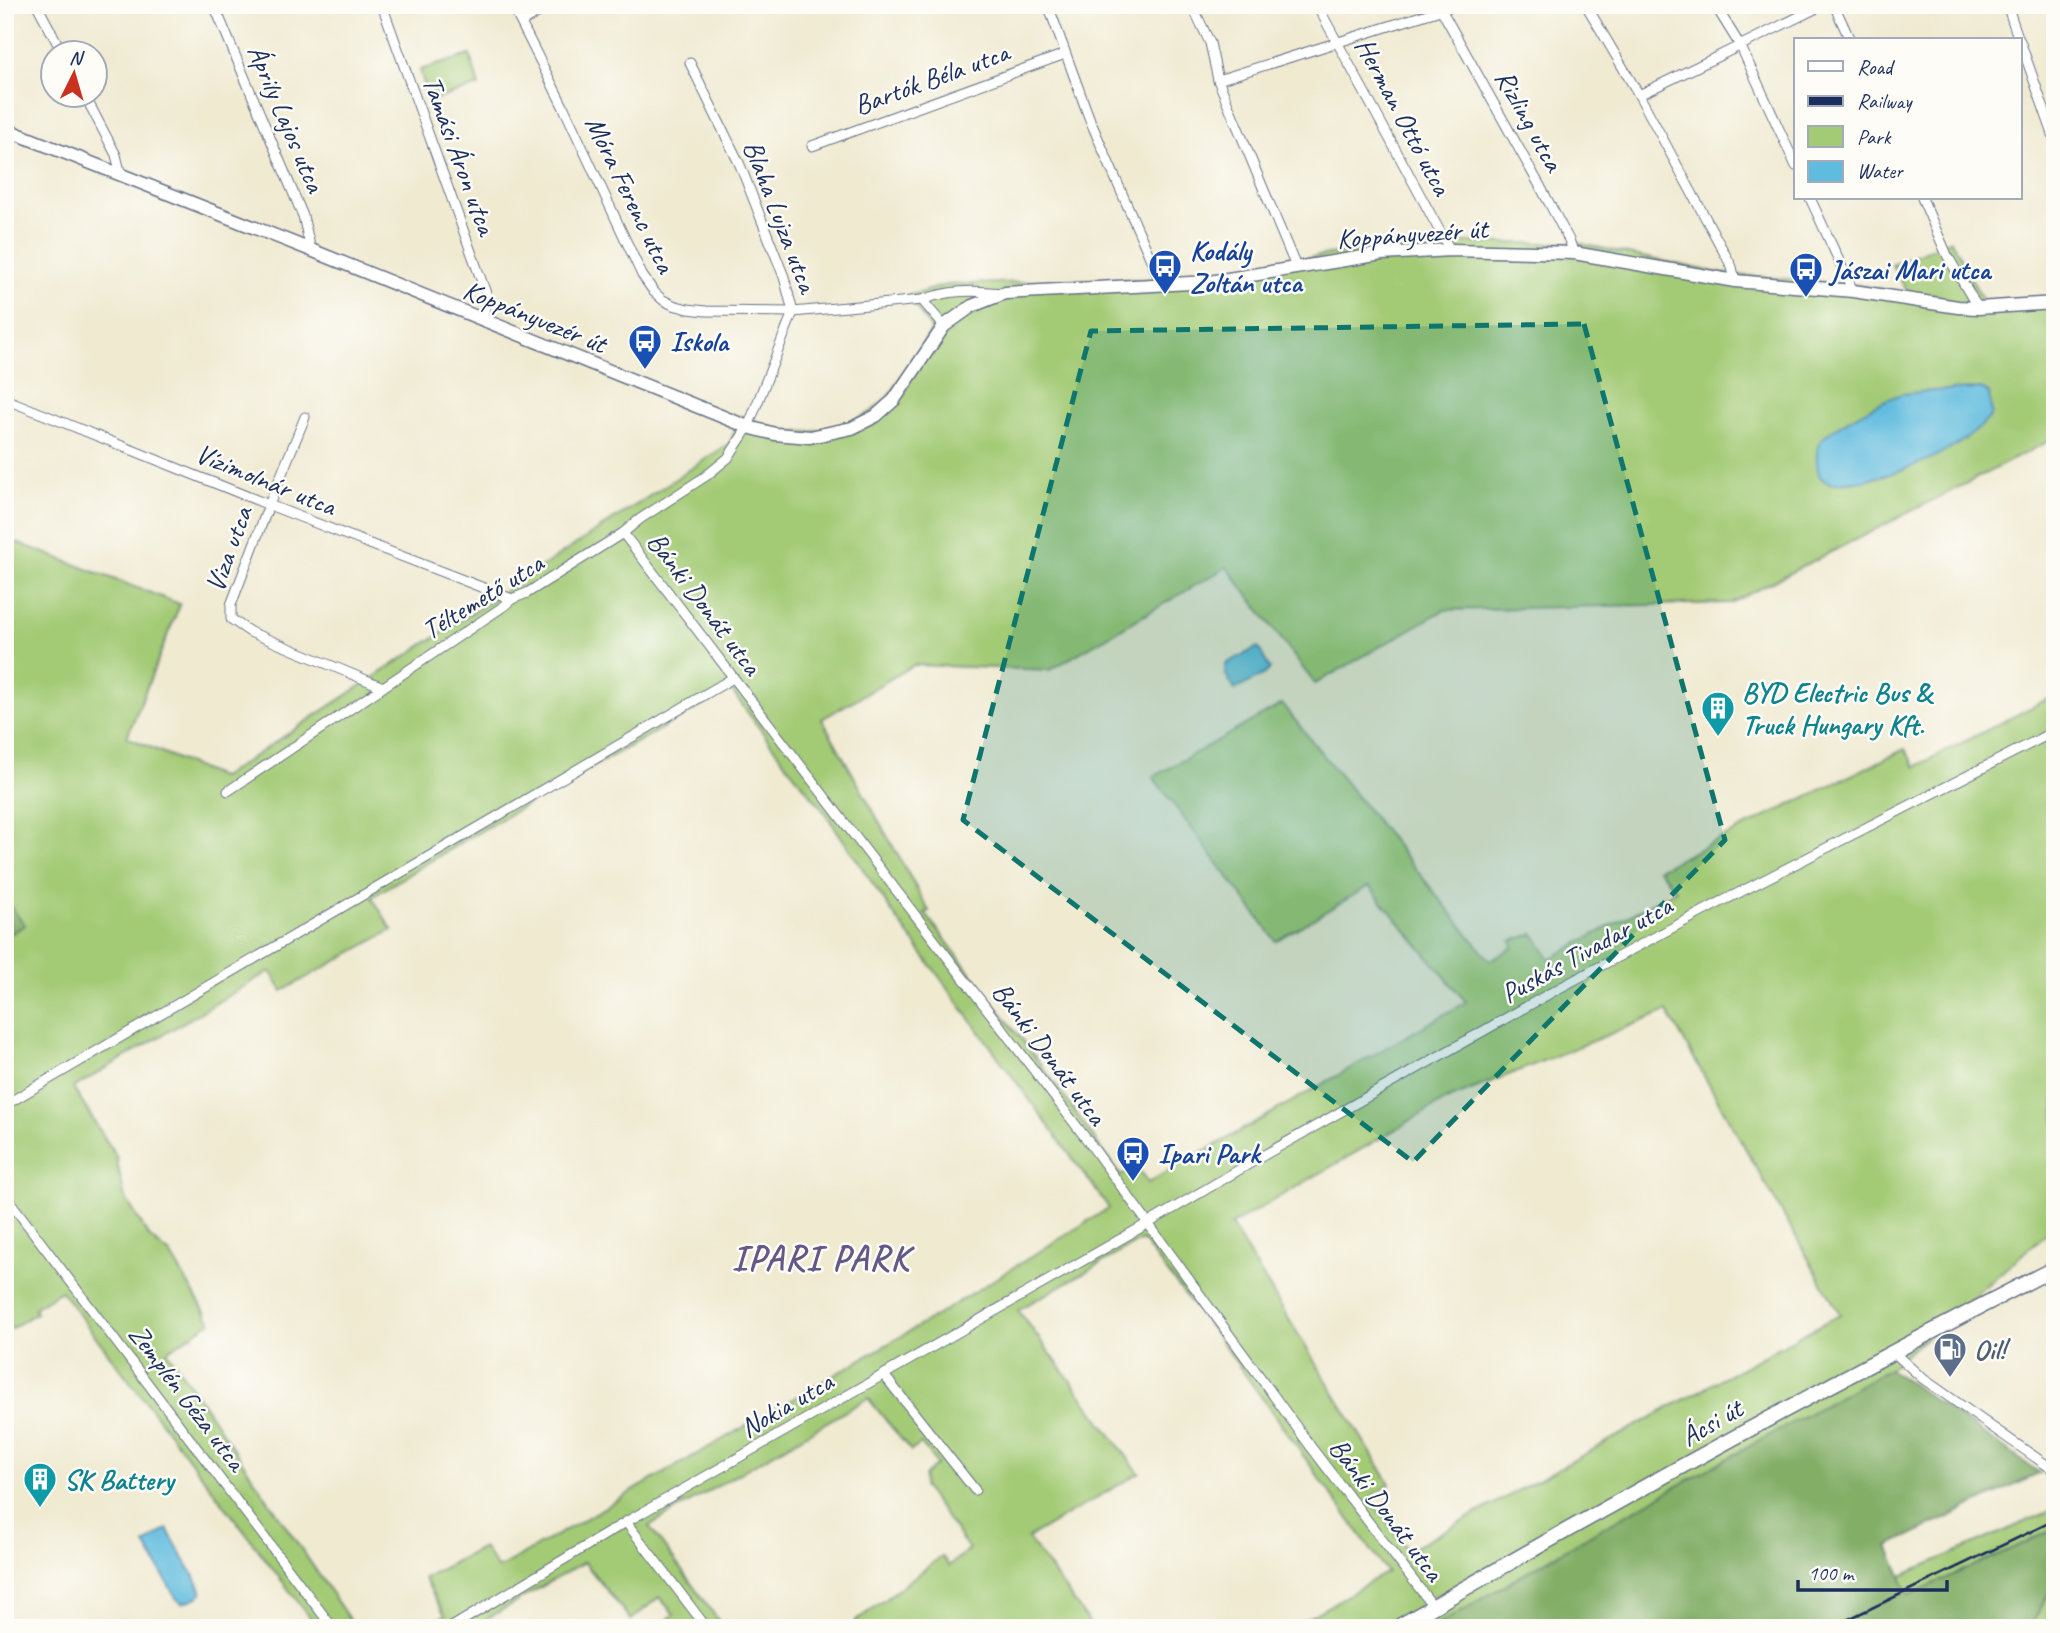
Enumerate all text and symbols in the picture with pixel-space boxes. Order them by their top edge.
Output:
street label: Herman Ottó utca [1347,32,1460,202]
street label: Bartók Béla utca [849,33,1016,123]
north arrow [38,38,108,108]
legend [1794,38,2022,200]
street label: Áprily Lajos utca [240,39,334,199]
text: N [68,46,86,71]
text: Road [1857,54,1896,80]
street label: Rizling utca [1487,63,1573,179]
street label: Tamási Áron utca [415,71,505,242]
text: Railway [1857,88,1913,114]
street label: Móra Ferenc utca [578,110,684,280]
text: Park [1857,124,1892,150]
street label: Blaha Lujza utca [736,135,826,299]
text: Water [1857,158,1904,184]
street label: Koppányvezér út [1336,211,1491,256]
place label: Kodály Zoltán utca [1190,233,1304,300]
bus stop icon: Kodály Zoltán utca [1146,247,1184,296]
bus stop icon: Jászai Mari utca [1787,250,1825,299]
place label: Jászai Mari utca [1828,252,1993,287]
street label: Koppányvezér út [458,272,614,362]
bus stop icon: Iskola [626,322,664,371]
place label: Iskola [670,324,731,359]
street label: Vízimolnár utca [191,436,343,524]
street label: Viza utca [197,500,261,597]
street label: Bánki Donát utca [640,525,771,683]
street label: Téltemető utca [415,545,551,647]
place label: BYD Electric Bus & Truck Hungary Kft. [1742,675,1934,742]
building icon: BYD Electric Bus & Truck Hungary Kft. [1699,689,1737,738]
street label: Puskás Tivadar utca [1495,887,1679,1011]
street label: Bánki Donát utca [985,975,1116,1133]
bus stop icon: Ipari Park [1114,1134,1152,1183]
place label: Ipari Park [1158,1136,1262,1171]
district label: IPARI PARK [732,1236,915,1281]
street label: Zemplén Géza utca [121,1317,256,1479]
fuel station icon: Oil! [1931,1330,1969,1379]
place label: Oil! [1974,1332,2011,1367]
street label: Nokia utca [733,1363,841,1445]
street label: Ácsi út [1674,1390,1751,1454]
street label: Bánki Donát utca [1322,1431,1453,1589]
building icon: SK Battery [21,1460,59,1509]
place label: SK Battery [64,1462,176,1497]
scale bar [1798,1549,1946,1593]
text: 100 m [1808,1560,1855,1586]

